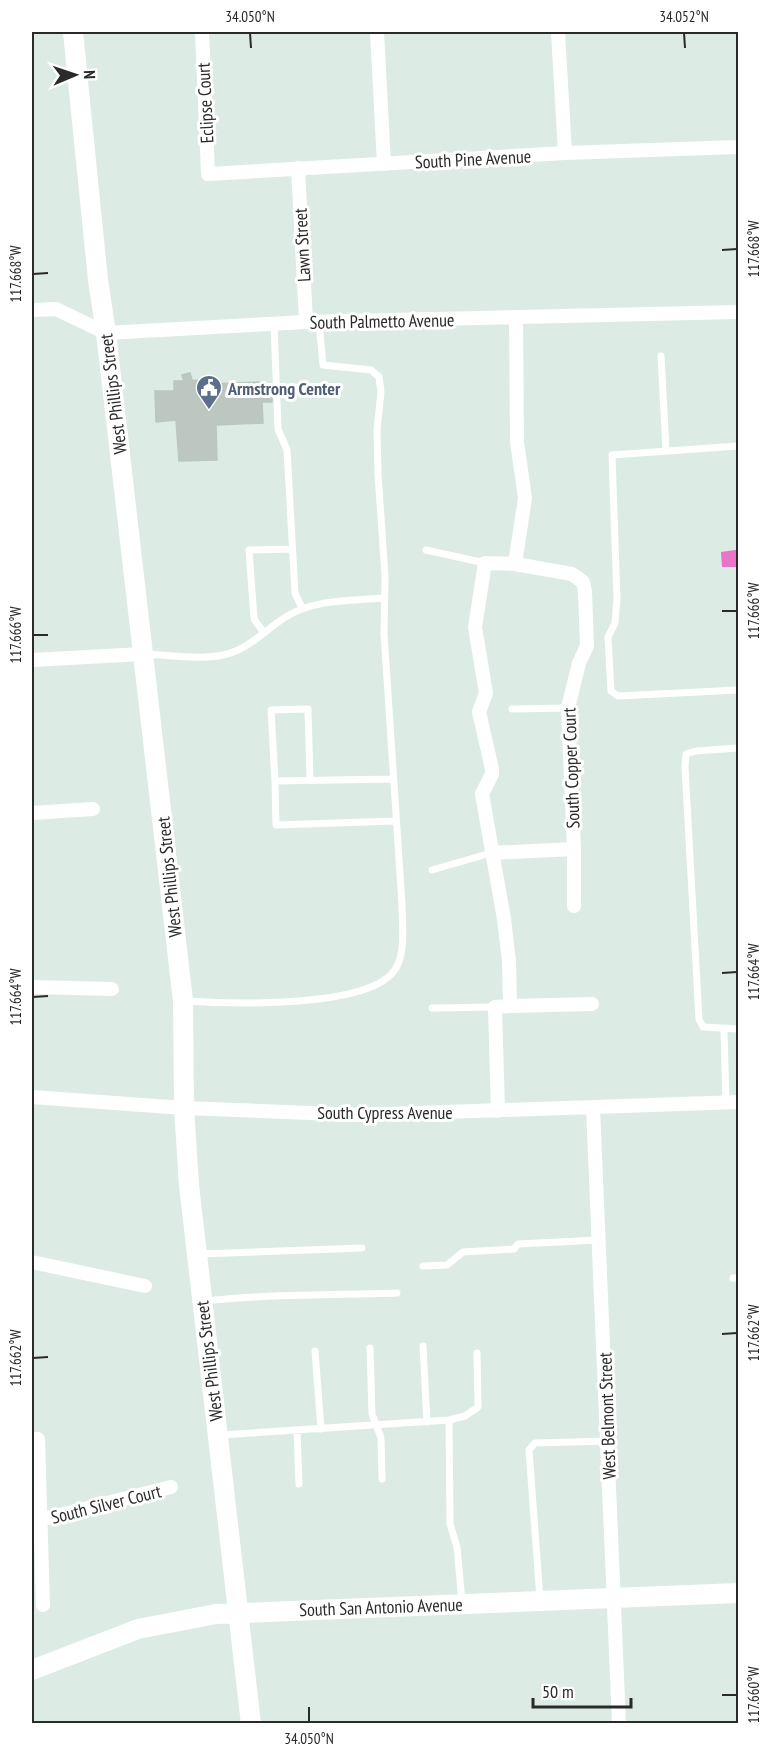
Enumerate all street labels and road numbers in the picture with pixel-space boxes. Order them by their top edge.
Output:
street label: Eclipse Court [191,62,219,144]
street label: South Pine Avenue [414,144,532,174]
street label: Lawn Street [289,207,315,283]
street label: South Palmetto Avenue [310,308,454,334]
street label: West Phillips Street [94,333,132,455]
street label: South Copper Court [557,707,585,829]
street label: West Phillips Street [151,816,187,938]
street label: South Cypress Avenue [317,1101,453,1124]
street label: West Phillips Street [190,1300,228,1422]
street label: West Belmont Street [593,1352,621,1480]
street label: South Silver Court [49,1479,163,1529]
street label: South San Antonio Avenue [299,1593,463,1621]

